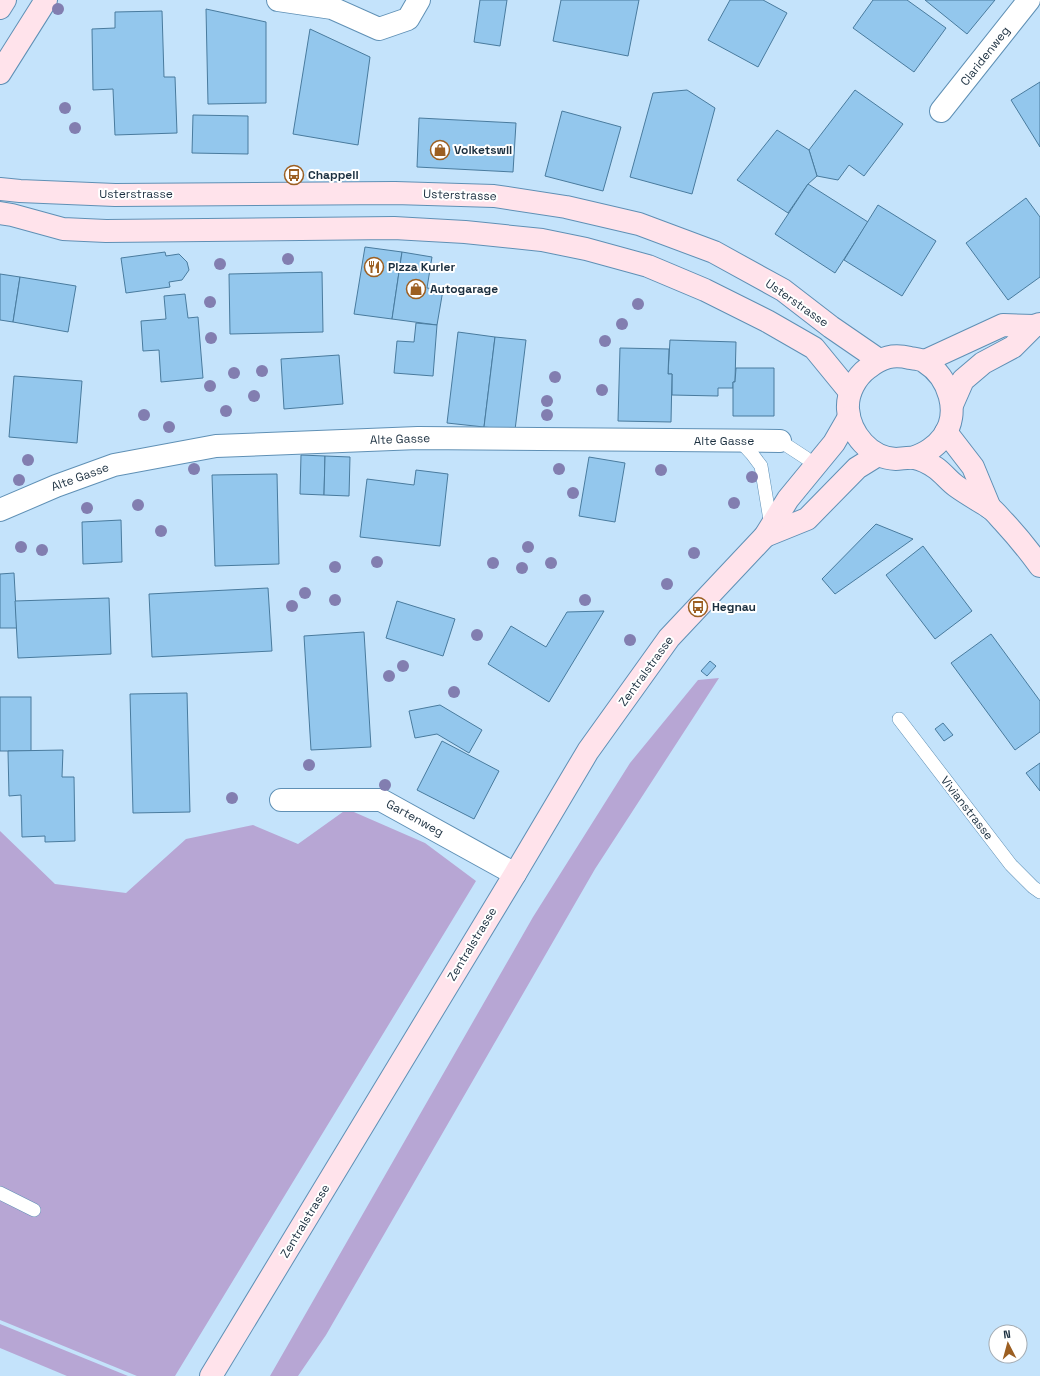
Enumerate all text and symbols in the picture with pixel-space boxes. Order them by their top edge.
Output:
street label: Claridenweg [957,23,1013,89]
shop icon: Volketswil [429,139,451,161]
place label: Volketswil [454,142,512,158]
bus stop icon: Chappeli [283,164,305,186]
place label: Chappeli [308,167,359,183]
street label: Usterstrasse [99,186,173,202]
street label: Usterstrasse [423,186,497,204]
restaurant icon: Pizza Kurier [363,256,385,278]
place label: Pizza Kurier [388,259,455,275]
street label: Usterstrasse [762,275,832,331]
shop icon: Autogarage [405,278,427,300]
place label: Autogarage [430,281,498,297]
street label: Alte Gasse [369,430,431,448]
street label: Alte Gasse [694,433,754,449]
street label: Alte Gasse [49,459,111,495]
bus stop icon: Hegnau [687,596,709,618]
place label: Hegnau [712,599,756,615]
street label: Zentralstrasse [615,633,677,709]
street label: Vivianstrasse [937,773,997,843]
street label: Gartenweg [383,796,447,840]
street label: Zentralstrasse [444,904,500,984]
street label: Zentralstrasse [277,1181,333,1261]
north arrow [988,1324,1028,1364]
text: N [1003,1327,1011,1341]

